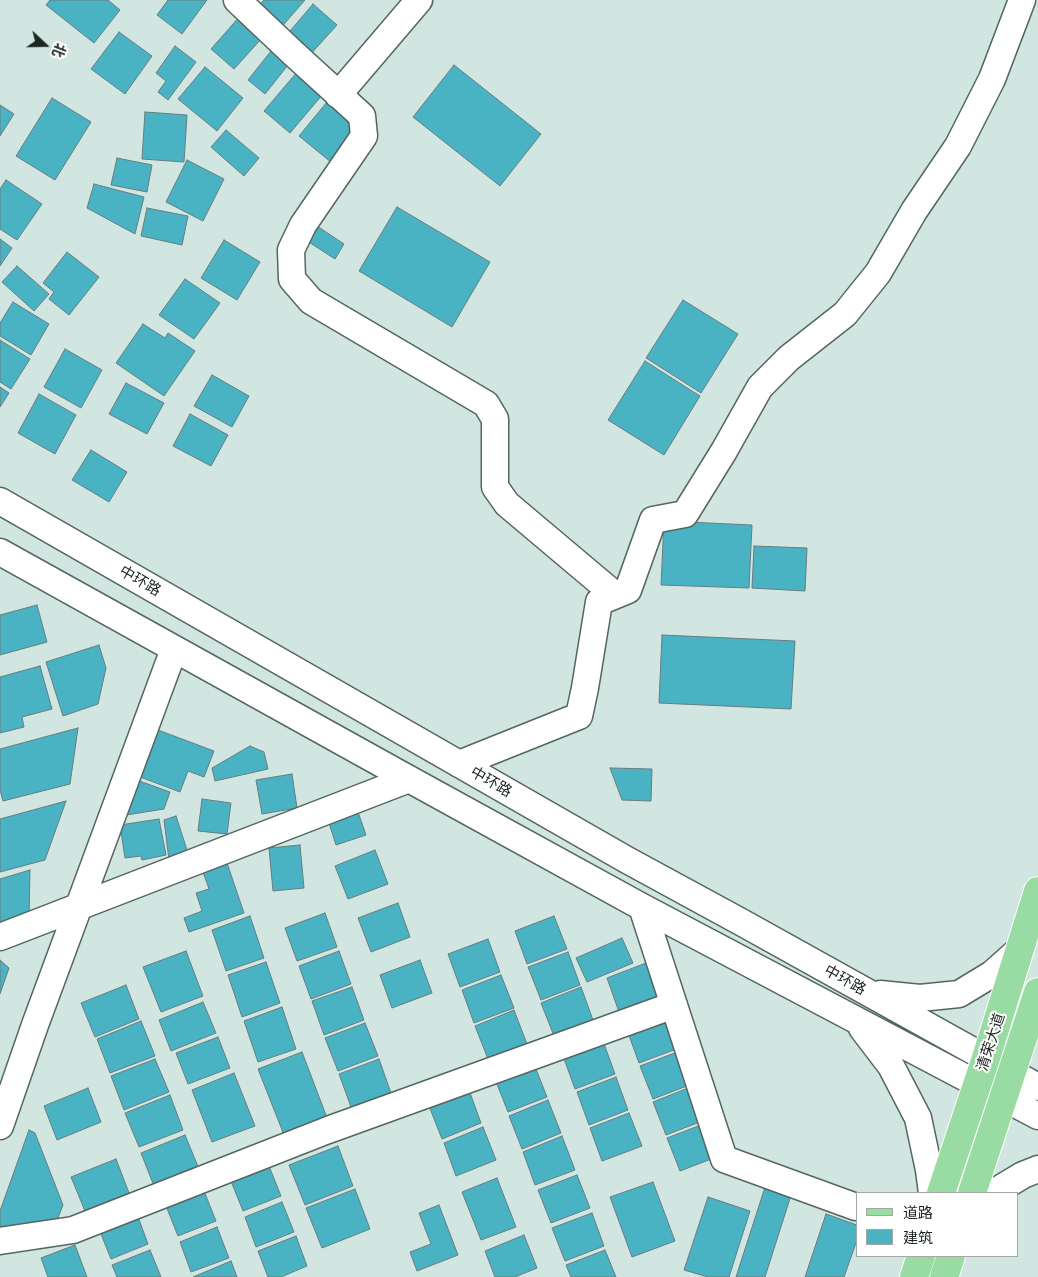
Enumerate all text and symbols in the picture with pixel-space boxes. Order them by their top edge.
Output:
north arrow [20,20,70,70]
text: 北 [49,41,69,60]
street label: 中环路 [116,562,164,600]
street label: 中环路 [467,763,515,801]
street label: 中环路 [821,961,869,999]
street label: 清荣大道 [973,1011,1009,1073]
legend [856,1192,1018,1257]
text: 道路 [903,1204,933,1221]
text: 建筑 [903,1229,933,1246]

